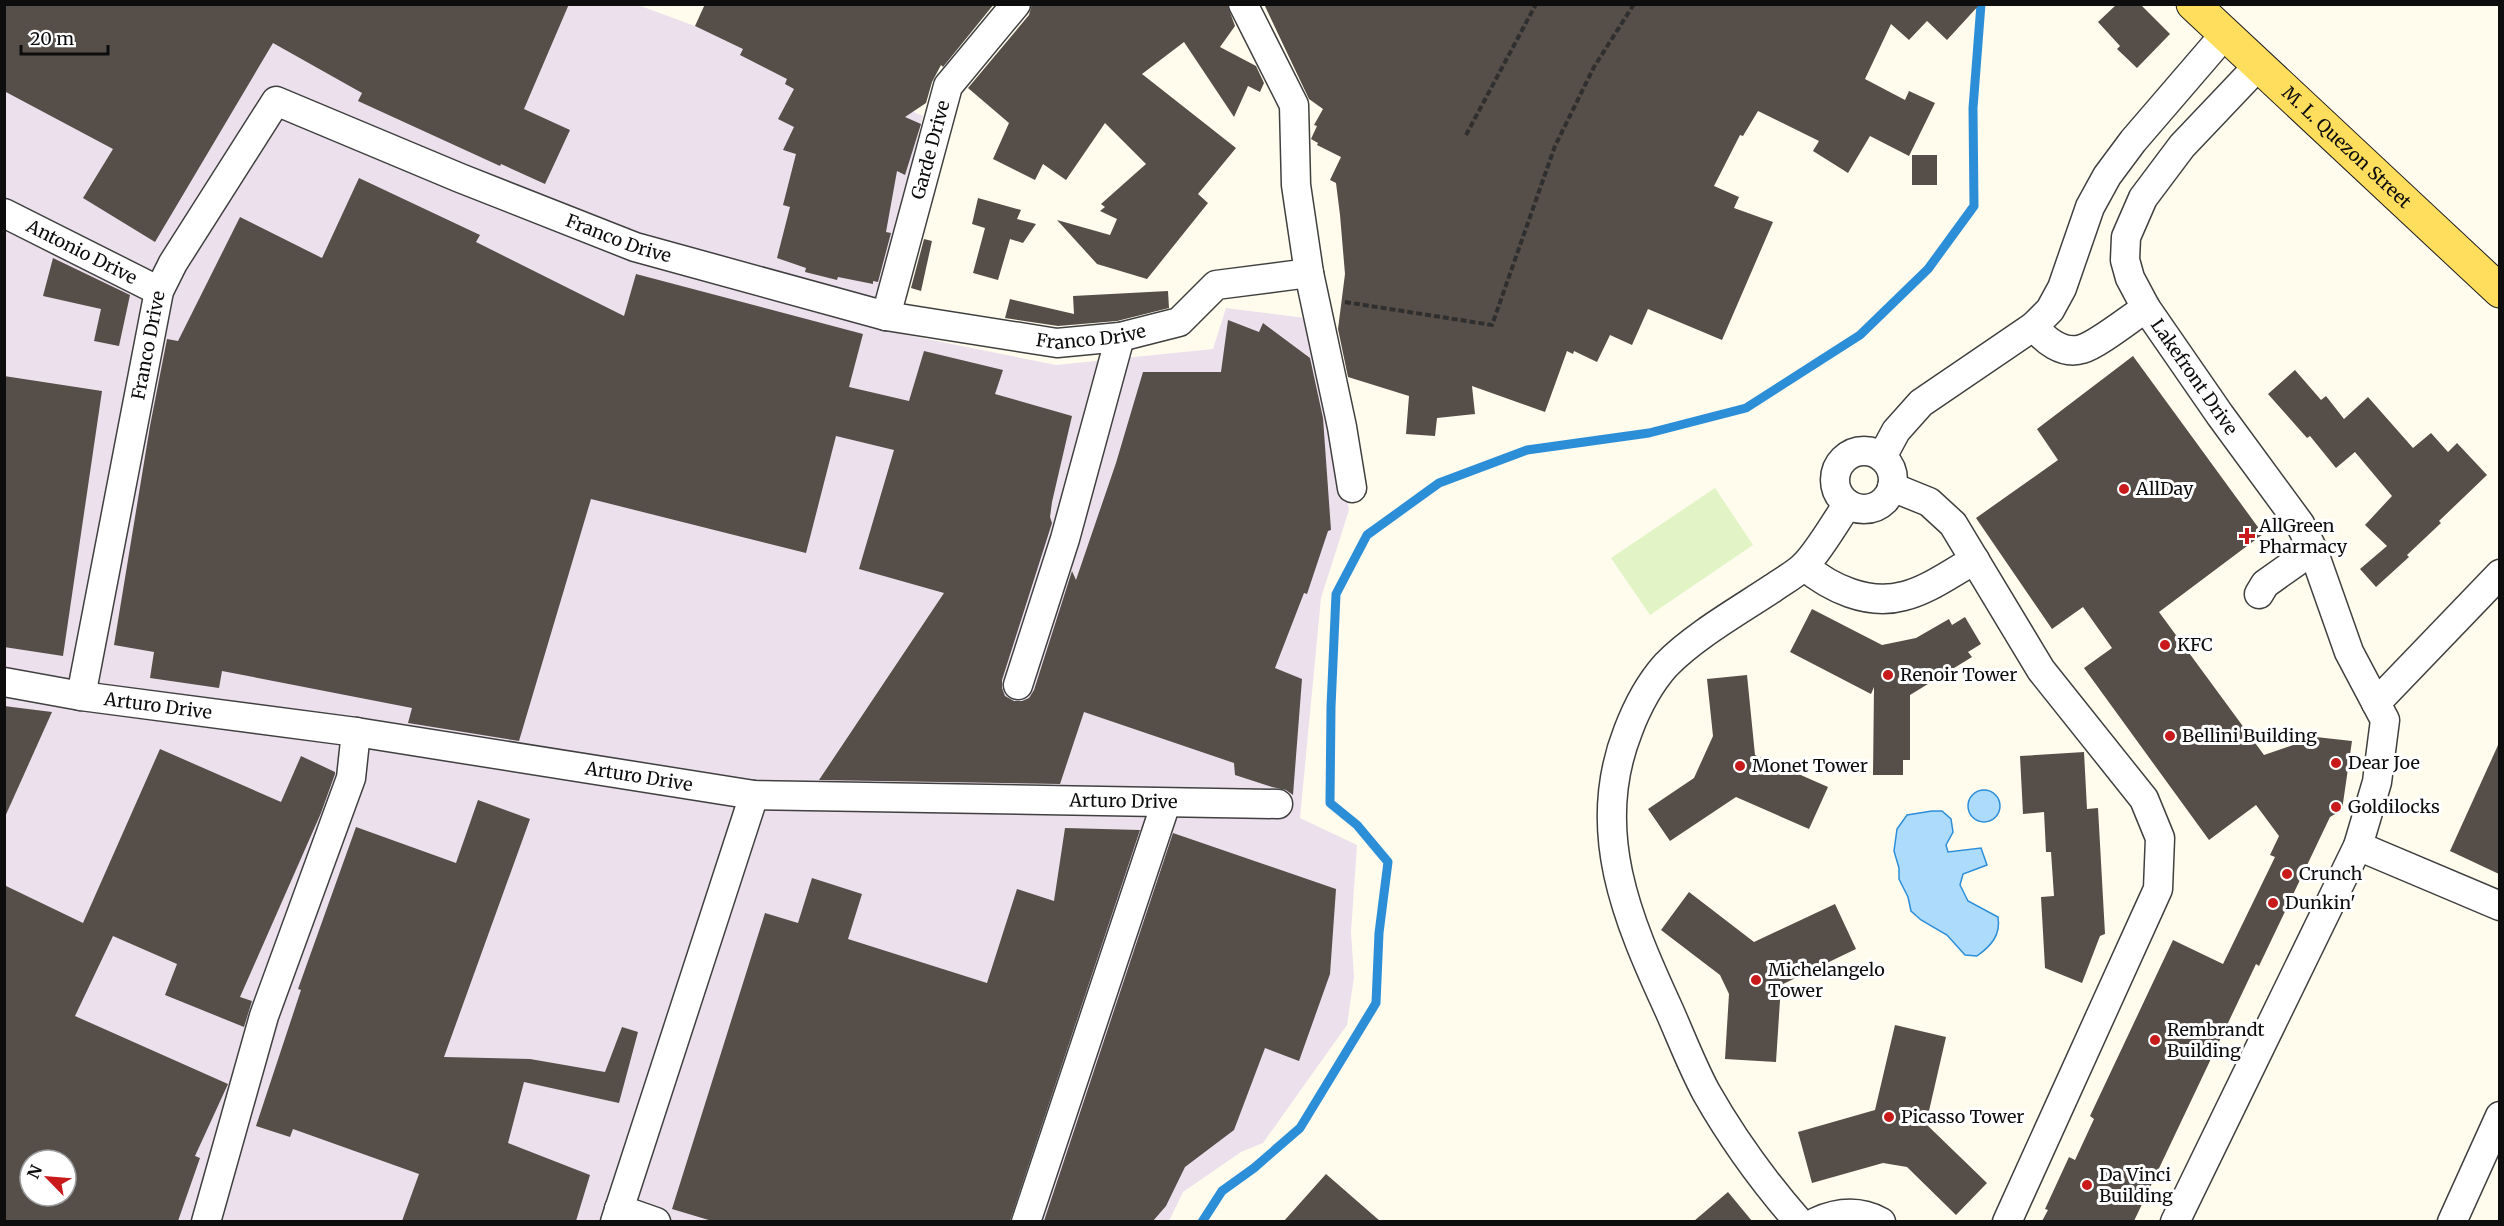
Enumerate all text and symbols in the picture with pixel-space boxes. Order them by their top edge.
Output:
scale bar [21,18,108,56]
text: 20 m [30,27,74,50]
street label: M. L. Quezon Street [2277,81,2416,213]
street label: Garde Drive [906,98,955,202]
street label: Franco Drive [563,209,674,267]
street label: Antonio Drive [22,214,141,289]
street label: Franco Drive [126,289,170,402]
street label: Lakefront Drive [2146,314,2243,439]
street label: Franco Drive [1035,319,1148,354]
place label: AllDay [2135,477,2194,500]
marker: AllDay [2117,482,2131,496]
place label: AllGreen Pharmacy [2258,514,2348,558]
marker: AllGreen Pharmacy [2240,529,2254,543]
place label: KFC [2177,633,2213,656]
marker: KFC [2158,638,2172,652]
place label: Renoir Tower [1900,663,2017,686]
marker: Renoir Tower [1881,668,1895,682]
street label: Arturo Drive [102,687,213,724]
place label: Bellini Building [2182,724,2317,747]
marker: Bellini Building [2163,729,2177,743]
place label: Dear Joe [2348,751,2420,774]
place label: Monet Tower [1752,754,1868,777]
street label: Arturo Drive [583,756,694,796]
marker: Dear Joe [2329,756,2343,770]
marker: Monet Tower [1733,759,1747,773]
street label: Arturo Drive [1068,788,1178,813]
place label: Goldilocks [2348,795,2440,818]
marker: Goldilocks [2329,800,2343,814]
place label: Crunch [2299,862,2363,885]
marker: Crunch [2280,867,2294,881]
place label: Dunkin' [2285,891,2356,914]
marker: Dunkin' [2266,896,2280,910]
place label: Michelangelo Tower [1768,958,1885,1002]
marker: Michelangelo Tower [1749,973,1763,987]
place label: Rembrandt Building [2167,1018,2265,1062]
marker: Rembrandt Building [2148,1033,2162,1047]
place label: Picasso Tower [1901,1105,2024,1128]
marker: Picasso Tower [1882,1110,1896,1124]
north arrow [18,1148,78,1208]
text: N [23,1161,46,1182]
place label: Da Vinci Building [2099,1163,2173,1207]
marker: Da Vinci Building [2080,1178,2094,1192]

